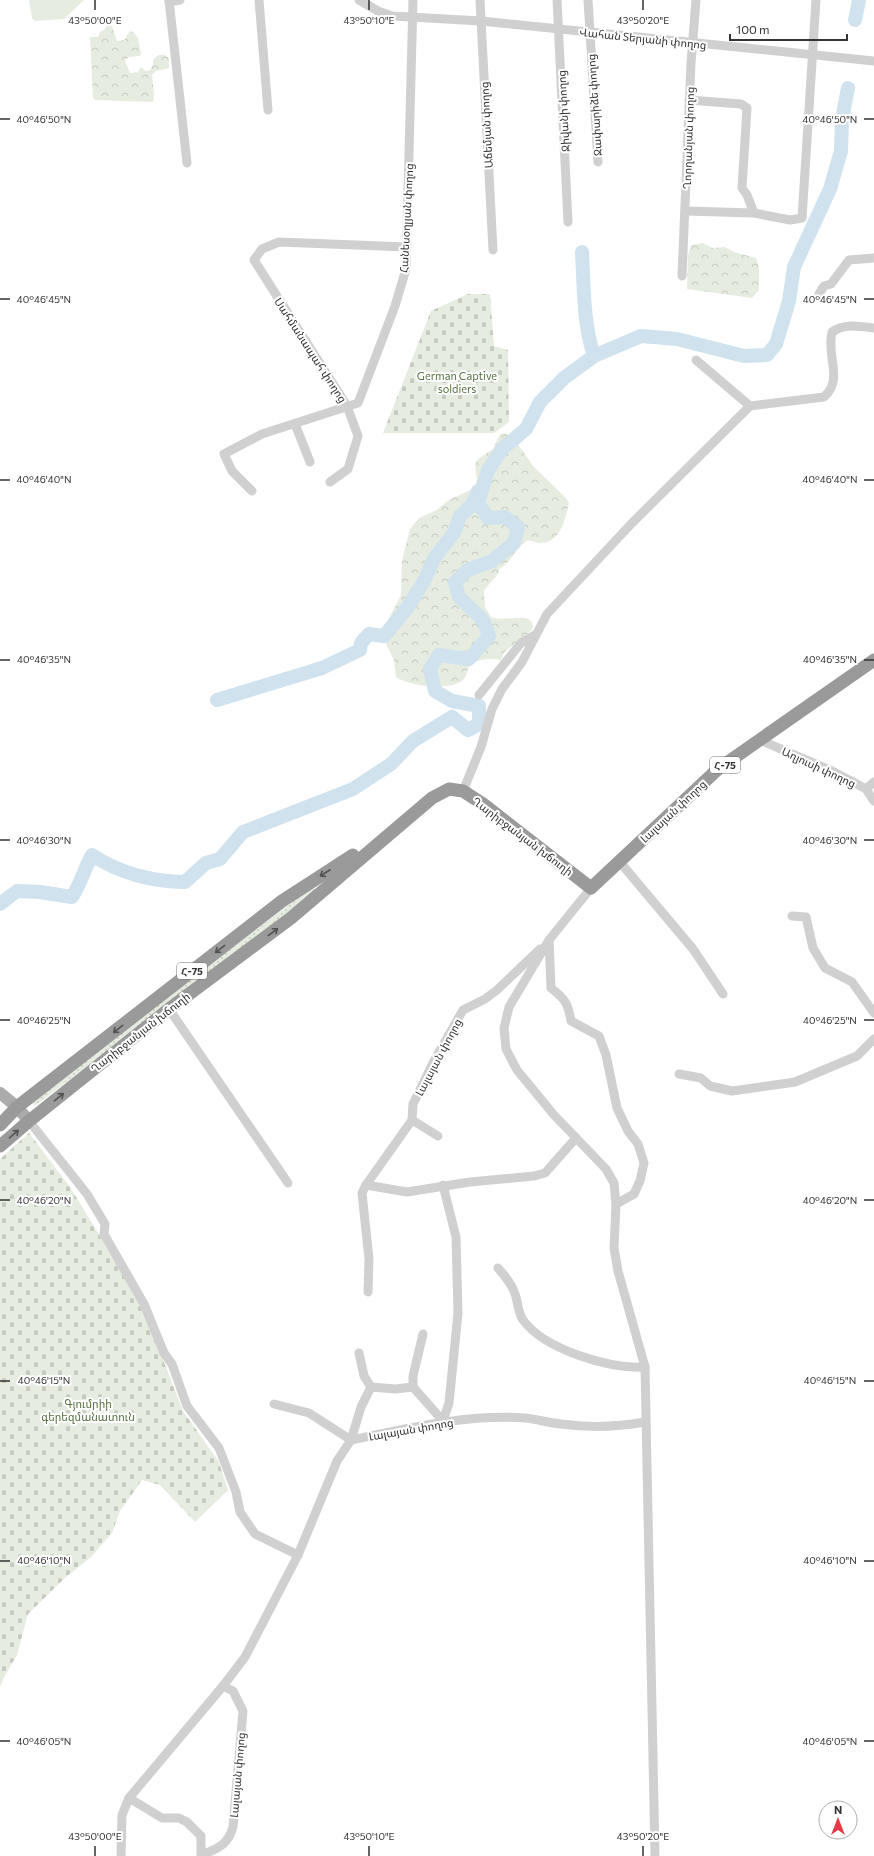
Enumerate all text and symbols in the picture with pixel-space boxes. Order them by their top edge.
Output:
text: 43°50'00"E [68,14,122,26]
text: 43°50'10"E [343,14,395,26]
text: 43°50'20"E [617,14,669,26]
scale bar [730,16,847,42]
text: 100 m [736,22,770,36]
street label: Վահան Տերյանի փողոց [579,25,707,52]
street label: Ջափարիձե փողոց [584,53,605,156]
street label: Ջիվանի փողոց [554,70,573,152]
street label: Աճեմյան փողոց [477,81,496,169]
street label: Ղորղանյան փողոց [680,86,697,190]
text: 40°46'50"N [17,113,71,125]
text: 40°46'50"N [803,113,857,125]
street label: Հանեսօղլյան փողոց [397,163,416,273]
text: 40°46'45"N [17,293,71,305]
text: 40°46'45"N [803,293,857,305]
street label: Սահմանապահ փողոց [271,295,350,405]
park label: German Captive soldiers [417,369,497,395]
text: 40°46'40"N [16,473,72,485]
text: 40°46'40"N [802,473,858,485]
text: 40°46'35"N [17,653,71,665]
text: 40°46'35"N [803,653,857,665]
street label: Աղյուսի փողոց [779,744,858,791]
road number: Հ-75 [710,757,740,773]
street label: Լալայան փողոց [637,777,709,846]
street label: Ղարիբջանյան խճուղի [470,794,576,879]
text: 40°46'30"N [17,834,71,846]
text: 40°46'30"N [803,834,857,846]
one-way arrow [320,869,331,877]
one-way arrow [267,927,278,936]
one-way arrow [215,945,226,953]
road number: Հ-75 [177,963,207,979]
street label: Ղարիբջանյան խճուղի [88,989,193,1076]
text: 40°46'25"N [17,1014,71,1026]
text: 40°46'25"N [803,1014,857,1026]
street label: Լալայան փողոց [412,1016,465,1098]
one-way arrow [112,1025,123,1033]
one-way arrow [54,1092,65,1101]
one-way arrow [9,1129,20,1138]
text: 40°46'20"N [17,1194,71,1206]
text: 40°46'20"N [803,1194,857,1206]
text: 40°46'15"N [18,1374,70,1386]
text: 40°46'15"N [804,1374,856,1386]
park label: Գյումրիի գերեզմանատուն [41,1397,135,1424]
street label: Լալայան փողոց [368,1415,455,1444]
text: 40°46'10"N [17,1554,71,1566]
text: 40°46'10"N [803,1554,857,1566]
street label: Լալայան փողոց [227,1732,248,1818]
text: 40°46'05"N [17,1735,71,1747]
text: 40°46'05"N [803,1735,857,1747]
north arrow [818,1800,858,1840]
text: N [834,1803,842,1816]
text: 43°50'00"E [68,1830,122,1842]
text: 43°50'10"E [343,1830,395,1842]
text: 43°50'20"E [617,1830,669,1842]

